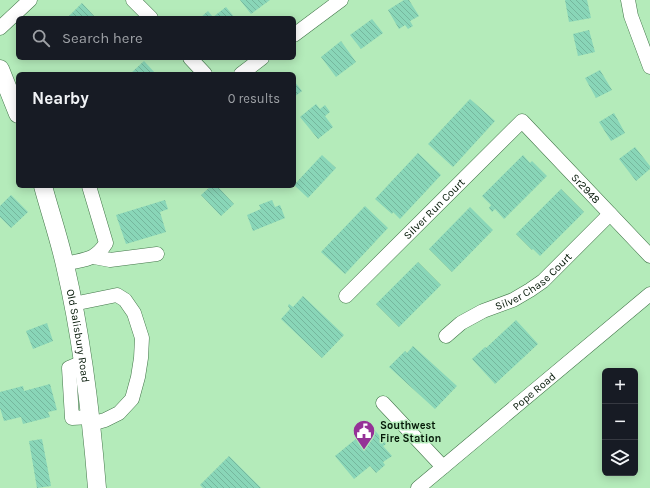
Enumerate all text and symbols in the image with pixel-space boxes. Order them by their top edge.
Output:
search box [16,16,296,60]
icon: search [30,27,52,49]
text: Search here [62,29,143,47]
text: Nearby [32,88,89,108]
text: 0 results [228,91,280,106]
street label: Sr2948 [569,171,603,206]
street label: Silver Run Court [401,175,467,242]
street label: Silver Chase Court [493,250,574,313]
street label: Old Salisbury Road [64,288,92,383]
map controls [602,368,638,476]
button: + [602,368,638,404]
street label: Pope Road [510,369,558,413]
button: − [602,404,638,440]
public building icon: Southwest Fire Station [351,418,377,451]
place label: Southwest Fire Station [380,419,441,445]
button: layers [602,440,638,476]

